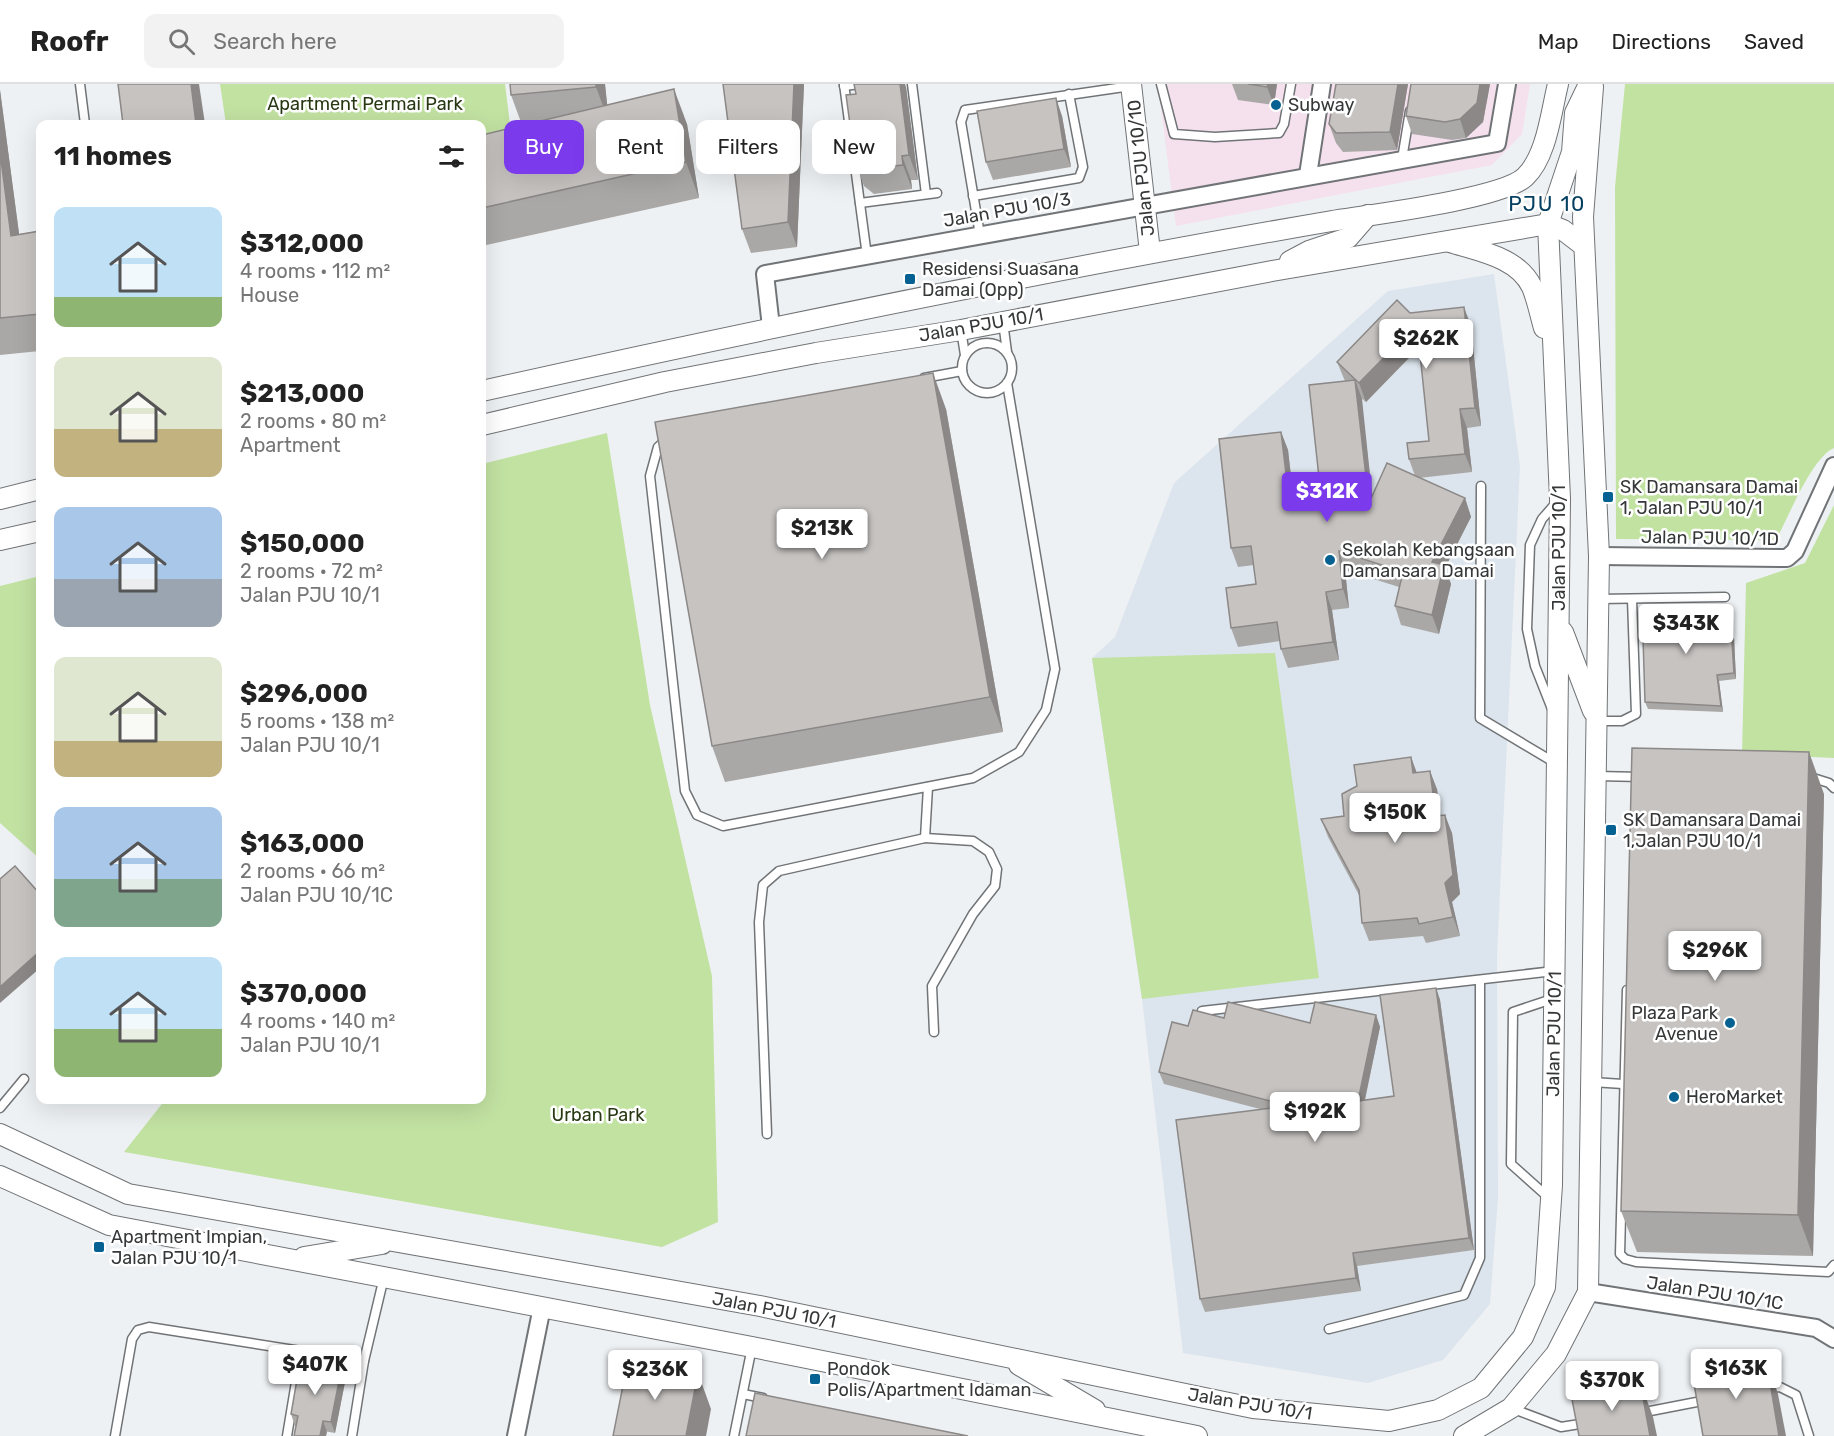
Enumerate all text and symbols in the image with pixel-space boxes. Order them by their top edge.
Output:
search box [144,14,564,68]
text: Roofr [30,25,108,58]
icon: search [165,25,198,58]
text: Search here [213,28,337,55]
text: Map [1538,29,1579,54]
text: Directions [1612,29,1711,54]
text: Saved [1744,29,1804,54]
park label: Apartment Permai Park [267,93,463,115]
place label: Subway [1288,94,1354,116]
marker: Subway [1269,98,1283,112]
street label: Jalan PJU 10/10 [1123,99,1159,237]
chip: Buy [504,120,584,174]
chip: Rent [596,120,684,174]
chip: Filters [696,120,800,174]
chip: New [812,120,896,174]
icon: filters [435,140,468,173]
text: 11 homes [54,141,172,172]
street label: Jalan PJU 10/3 [942,188,1072,232]
district label: PJU 10 [1508,191,1586,216]
text: $312,000 [240,228,364,259]
icon: home [102,231,174,303]
place label: Residensi Suasana Damai (Opp) [922,258,1079,301]
text: 4 rooms · 112 m² [240,259,390,283]
marker: Residensi Suasana Damai (Opp) [903,272,917,286]
text: House [240,283,299,307]
street label: Jalan PJU 10/1 [917,303,1045,347]
pin: $262K [1384,319,1468,370]
text: $262K [1393,326,1459,350]
text: $213,000 [240,378,364,409]
icon: home [102,381,174,453]
text: 2 rooms · 80 m² [240,409,386,433]
text: Apartment [240,433,341,457]
pin: $312K [1285,472,1369,523]
place label: SK Damansara Damai 1, Jalan PJU 10/1 [1620,476,1798,519]
text: $312K [1296,479,1358,503]
street label: Jalan PJU 10/1 [1548,485,1570,611]
marker: SK Damansara Damai 1, Jalan PJU 10/1 [1601,490,1615,504]
pin: $213K [780,509,864,560]
text: $213K [791,516,853,540]
street label: Jalan PJU 10/1D [1641,526,1779,550]
text: $150,000 [240,528,365,559]
icon: home [102,531,174,603]
place label: Sekolah Kebangsaan Damansara Damai [1342,539,1515,582]
marker: Sekolah Kebangsaan Damansara Damai [1323,553,1337,567]
text: 2 rooms · 72 m² [240,559,383,583]
text: Jalan PJU 10/1 [240,583,380,607]
pin: $343K [1644,604,1728,655]
text: $343K [1653,611,1719,635]
text: $296,000 [240,678,368,709]
icon: home [102,681,174,753]
text: 5 rooms · 138 m² [240,709,394,733]
text: Jalan PJU 10/1 [240,733,380,757]
pin: $150K [1353,793,1437,844]
text: $150K [1363,800,1427,824]
place label: SK Damansara Damai 1,Jalan PJU 10/1 [1623,809,1801,852]
marker: SK Damansara Damai 1,Jalan PJU 10/1 [1604,823,1618,837]
text: $163,000 [240,828,364,859]
icon: home [102,831,174,903]
text: 2 rooms · 66 m² [240,859,385,883]
text: Jalan PJU 10/1C [240,883,393,907]
pin: $296K [1673,931,1757,982]
text: $296K [1682,938,1748,962]
street label: Jalan PJU 10/1 [1542,971,1566,1097]
text: $370,000 [240,978,367,1009]
icon: home [102,981,174,1053]
place label: Plaza Park Avenue [1631,1002,1719,1045]
text: 4 rooms · 140 m² [240,1009,395,1033]
marker: Plaza Park Avenue [1723,1016,1737,1030]
text: Jalan PJU 10/1 [240,1033,380,1057]
place label: HeroMarket [1686,1086,1783,1108]
marker: HeroMarket [1667,1090,1681,1104]
pin: $192K [1273,1092,1357,1143]
text: $192K [1284,1099,1346,1123]
park label: Urban Park [552,1104,645,1126]
place label: Apartment Impian, Jalan PJU 10/1 [111,1226,267,1269]
marker: Apartment Impian, Jalan PJU 10/1 [92,1240,106,1254]
street label: Jalan PJU 10/1C [1645,1271,1785,1315]
street label: Jalan PJU 10/1 [710,1287,838,1333]
pin: $407K [273,1345,357,1396]
pin: $163K [1694,1349,1778,1400]
pin: $236K [613,1350,697,1401]
text: $407K [282,1352,348,1376]
text: $163K [1705,1356,1767,1380]
text: $236K [622,1357,688,1381]
place label: Pondok Polis/Apartment Idaman [827,1358,1031,1401]
pin: $370K [1570,1361,1654,1412]
text: $370K [1580,1368,1644,1392]
marker: Pondok Polis/Apartment Idaman [808,1372,822,1386]
street label: Jalan PJU 10/1 [1186,1383,1314,1425]

